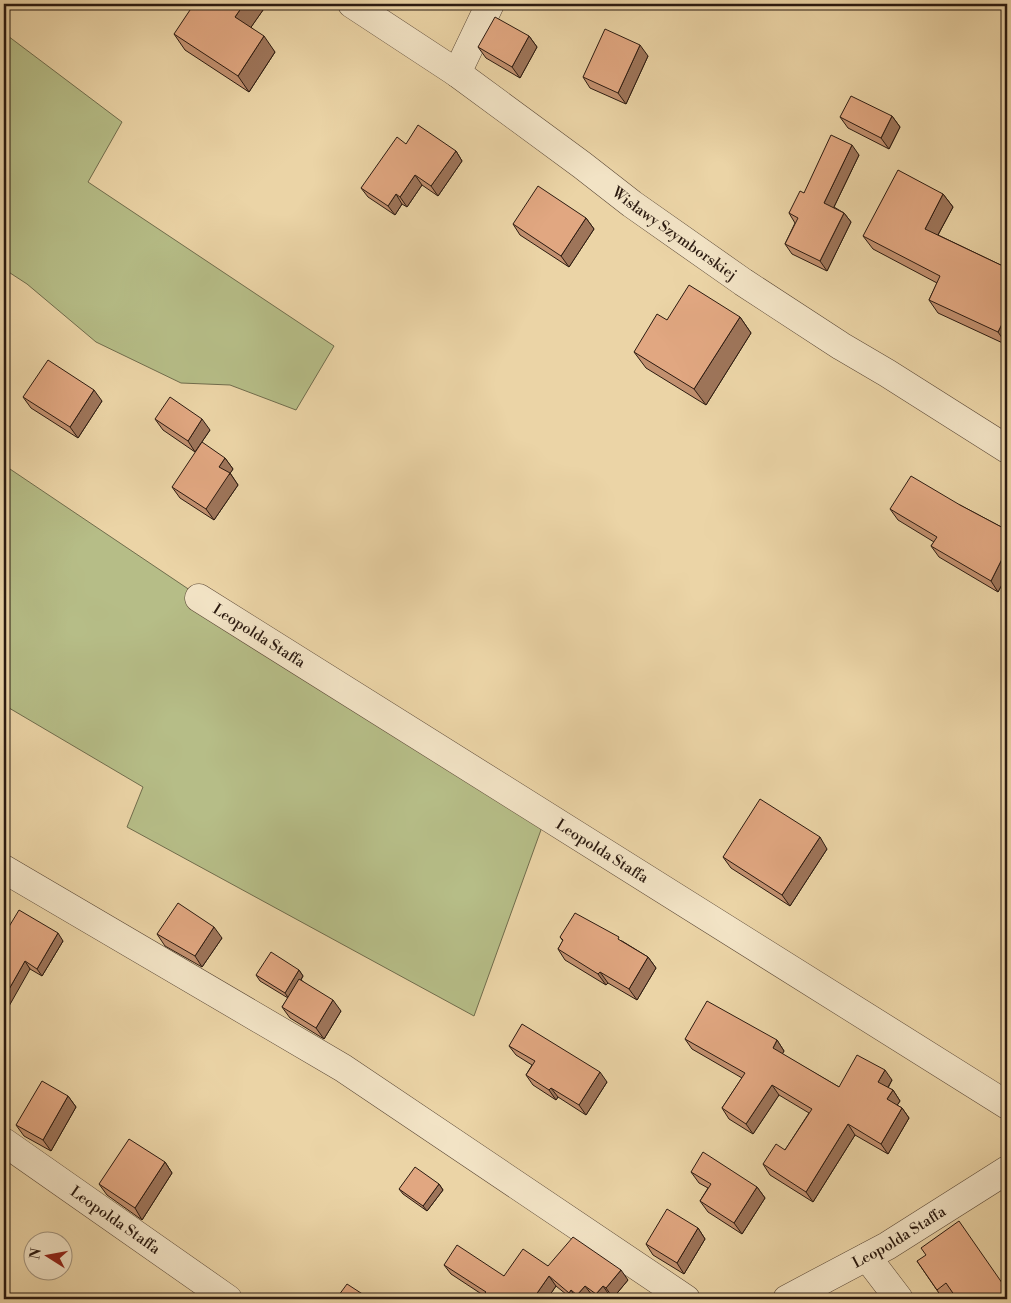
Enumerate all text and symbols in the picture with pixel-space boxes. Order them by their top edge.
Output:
street label: Wisławy Szymborskiej [607,182,741,284]
street label: Leopolda Staffa [209,600,309,672]
street label: Leopolda Staffa [552,815,652,887]
street label: Leopolda Staffa [67,1182,164,1258]
street label: Leopolda Staffa [849,1202,950,1272]
north arrow [22,1230,72,1280]
text: N [26,1247,46,1261]

